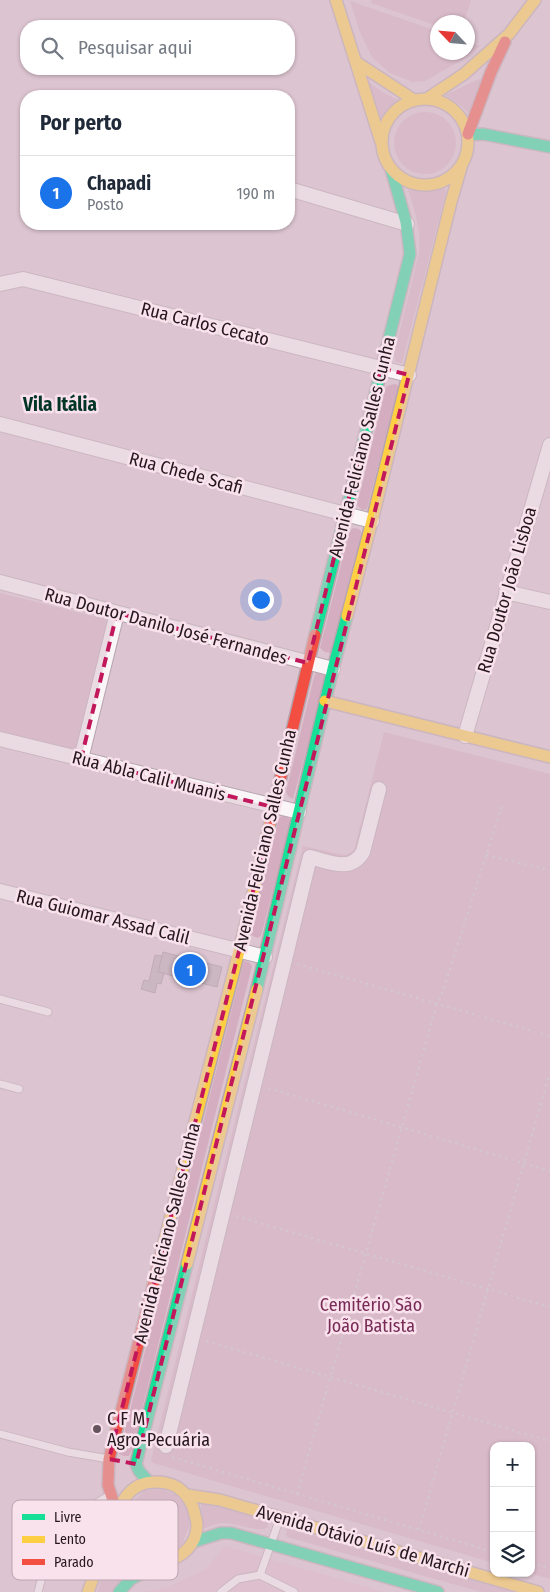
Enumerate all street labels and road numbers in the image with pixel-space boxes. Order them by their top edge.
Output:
street label: Rua Carlos Cecato [139,297,271,351]
street label: Avenida Feliciano Salles Cunha [324,334,400,560]
street label: Rua Chede Scafi [127,447,245,499]
street label: Rua Doutor João Lisboa [473,504,541,676]
street label: Rua Doutor Danilo José Fernandes [42,583,290,669]
street label: Avenida Feliciano Salles Cunha [229,727,301,953]
street label: Rua Abla Calil Muanis [70,746,228,806]
street label: Rua Guiomar Assad Calil [14,885,192,949]
street label: Avenida Feliciano Salles Cunha [129,1120,205,1346]
street label: Avenida Otávio Luís de Marchi [254,1500,472,1582]

